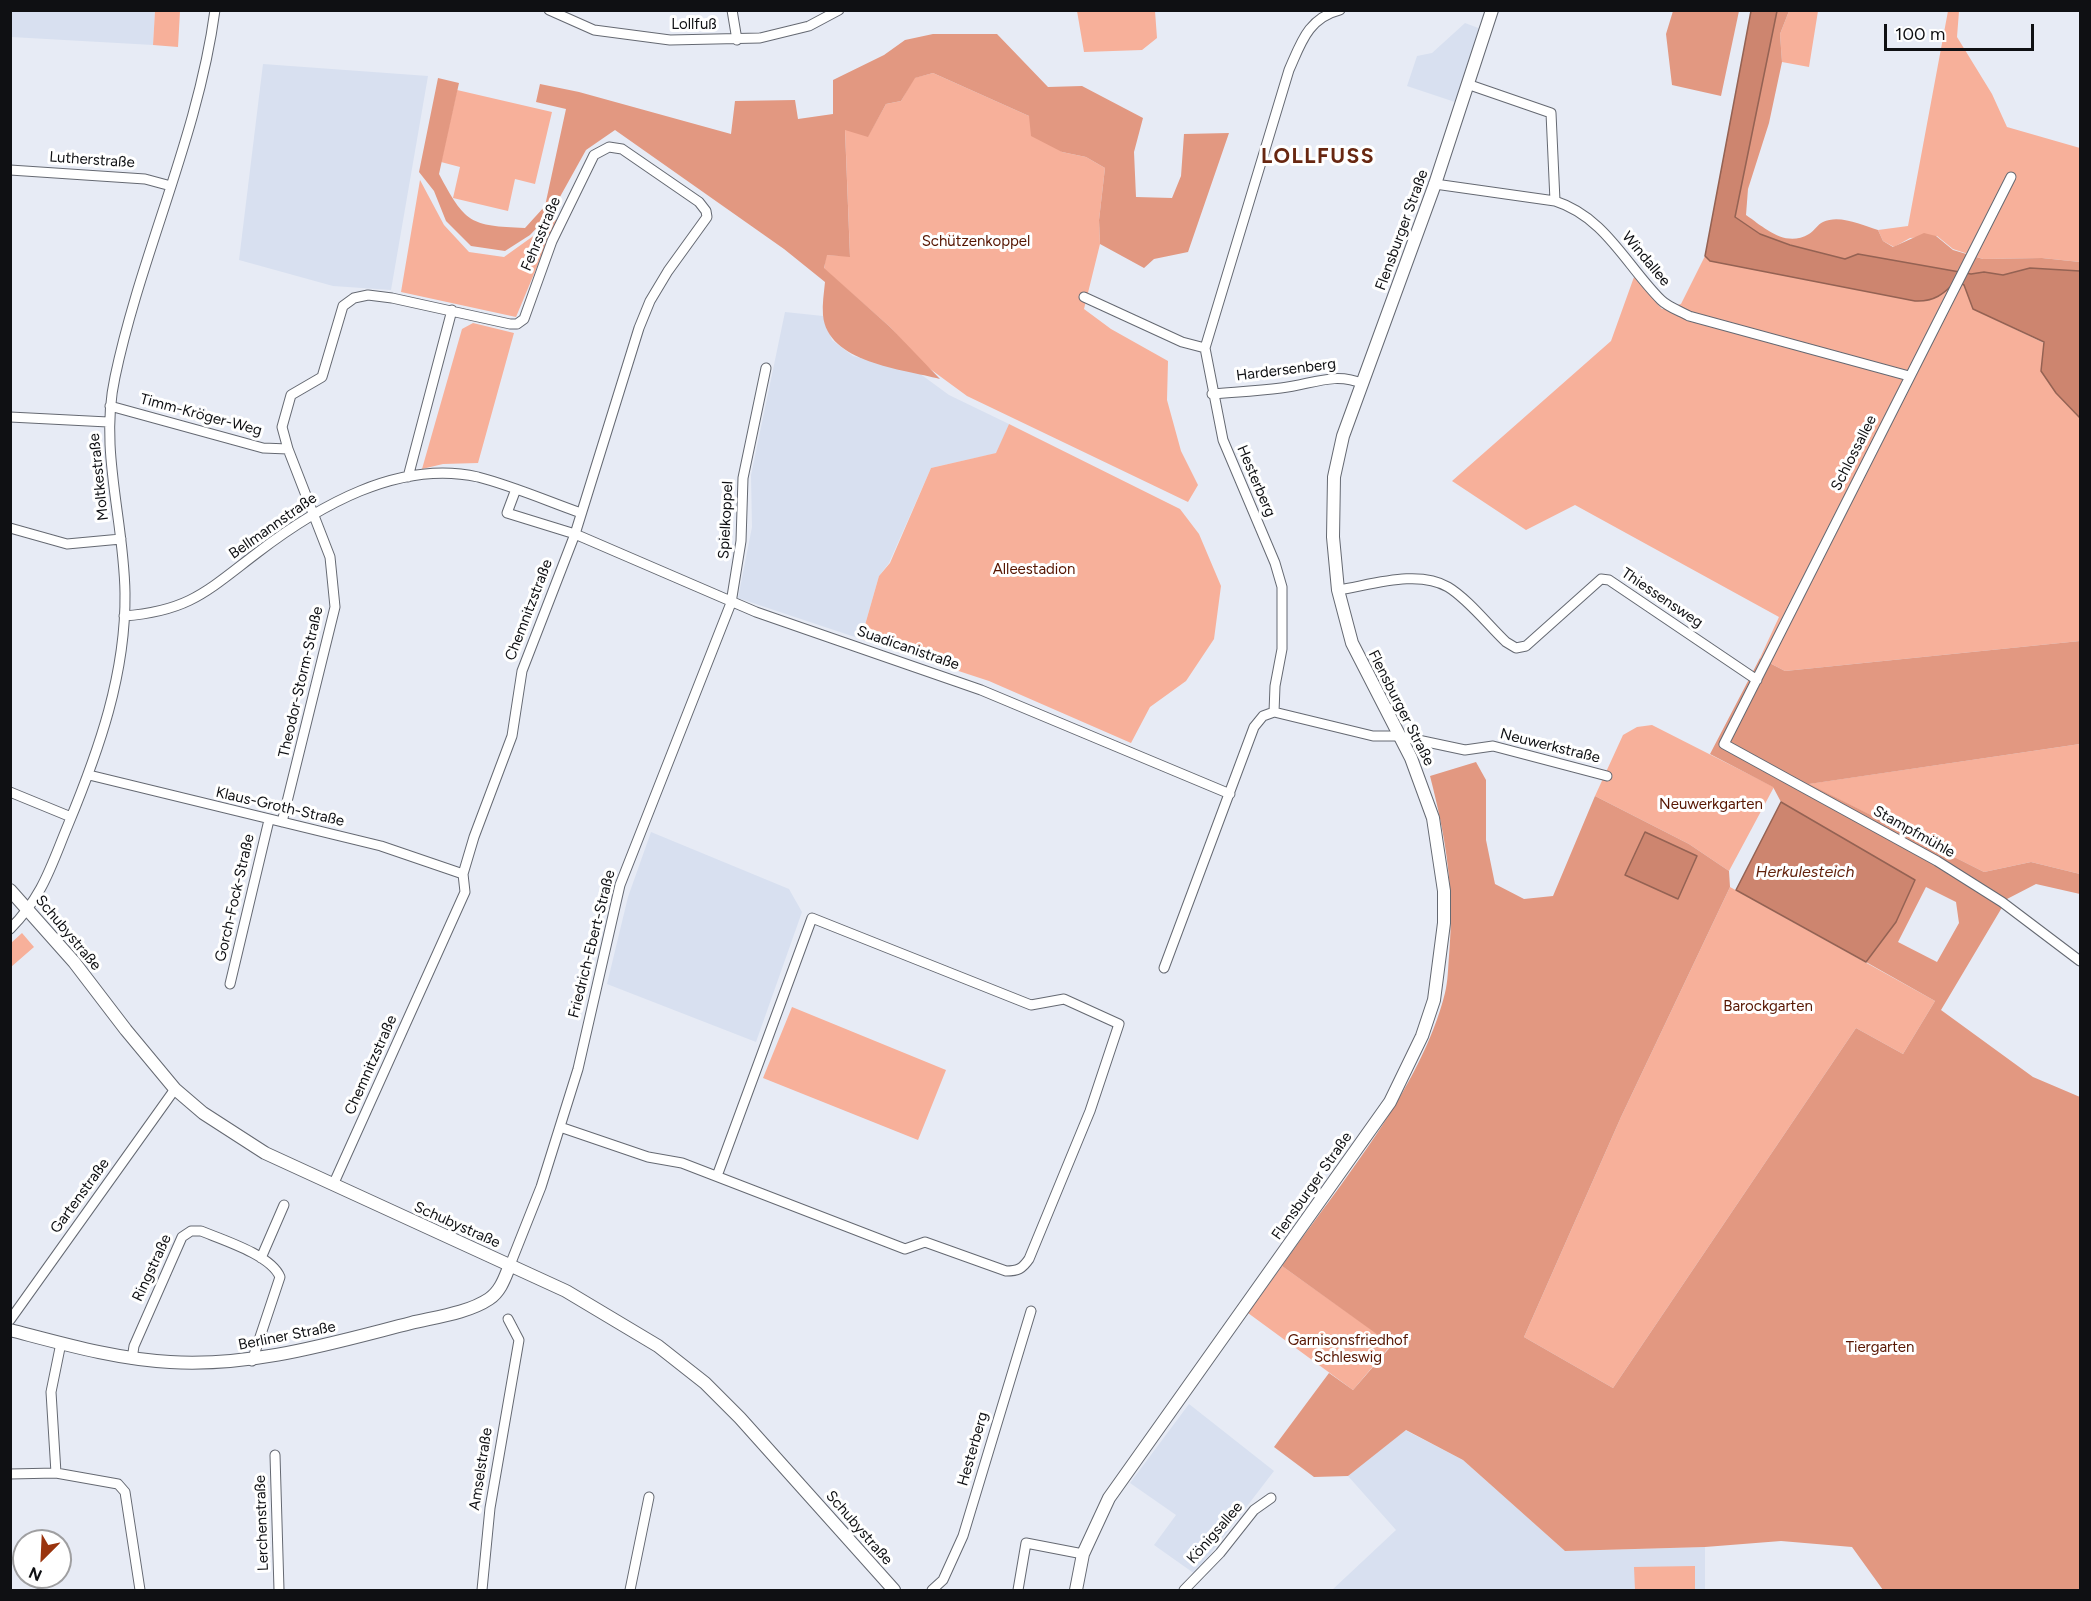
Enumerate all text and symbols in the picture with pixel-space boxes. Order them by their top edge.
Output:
scale bar [1887,12,2037,50]
street label: Lollfuß [671,16,717,34]
text: 100 m [1895,23,1945,45]
district label: LOLLFUSS [1261,144,1375,170]
street label: Lutherstraße [49,148,135,172]
street label: Flensburger Straße [1372,167,1432,293]
street label: Fehrsstraße [517,194,565,274]
street label: Windallee [1618,228,1674,290]
park label: Schützenkoppel [922,233,1030,251]
street label: Hardersenberg [1235,355,1337,385]
street label: Timm-Kröger-Weg [138,390,264,440]
street label: Schlossallee [1827,412,1881,494]
street label: Moltkestraße [85,432,113,522]
street label: Hesterberg [1233,442,1279,520]
street label: Spielkoppel [715,481,737,559]
street label: Bellmannstraße [226,489,320,563]
street label: Chemnitzstraße [501,557,557,663]
park label: Alleestadion [993,561,1075,579]
street label: Thiessensweg [1618,564,1706,632]
street label: Theodor-Storm-Straße [275,605,327,759]
street label: Suadicanistraße [854,622,962,674]
street label: Flensburger Straße [1364,647,1438,769]
street label: Neuwerkstraße [1498,725,1602,767]
street label: Klaus-Groth-Straße [214,783,346,831]
park label: Neuwerkgarten [1659,796,1763,814]
street label: Stampfmühle [1870,802,1958,862]
street label: Gorch-Fock-Straße [212,832,258,964]
water label: Herkulesteich [1756,862,1854,882]
street label: Friedrich-Ebert-Straße [565,868,619,1020]
street label: Schubystraße [31,892,105,974]
park label: Barockgarten [1723,998,1813,1016]
street label: Chemnitzstraße [341,1012,401,1118]
street label: Flensburger Straße [1268,1129,1356,1243]
street label: Gartenstraße [47,1155,113,1237]
street label: Schubystraße [411,1198,503,1252]
street label: Ringstraße [129,1232,175,1304]
street label: Berliner Straße [237,1318,337,1354]
park label: Garnisonsfriedhof Schleswig [1288,1332,1408,1367]
park label: Tiergarten [1846,1339,1914,1357]
street label: Hesterberg [954,1410,992,1488]
street label: Amselstraße [466,1426,496,1512]
street label: Lerchenstraße [251,1475,273,1571]
street label: Schubystraße [822,1487,896,1569]
street label: Königsallee [1183,1498,1247,1568]
north arrow [12,1529,72,1589]
text: N [26,1563,45,1585]

